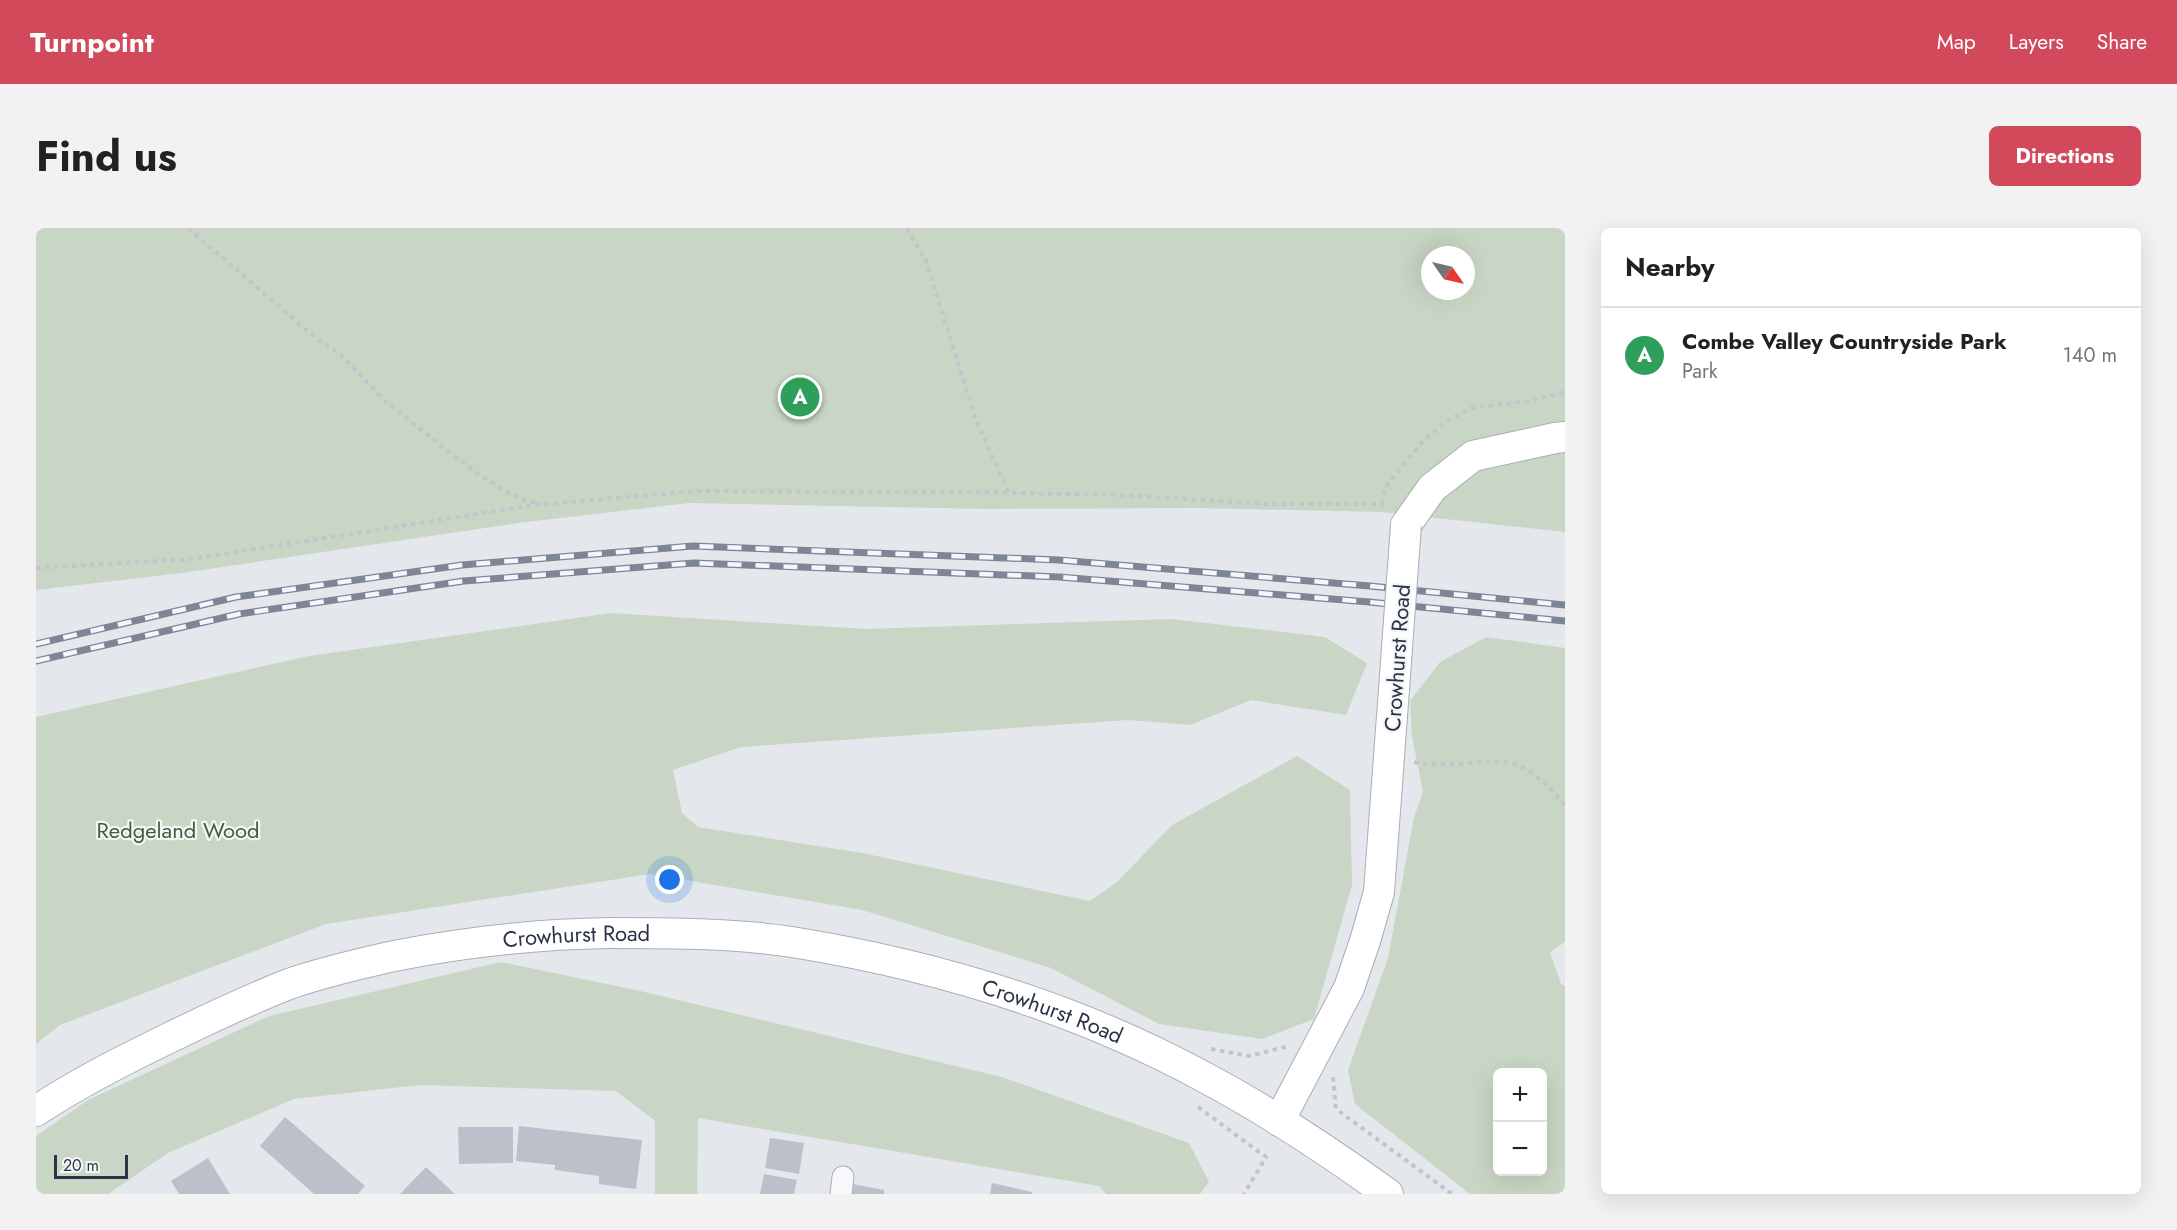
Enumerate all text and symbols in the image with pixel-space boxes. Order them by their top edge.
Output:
text: Turnpoint [30,22,154,63]
text: Map [1937,27,1976,57]
text: Layers [2009,27,2064,57]
text: Share [2097,27,2147,57]
text: Find us [36,126,177,187]
button: Directions [1989,126,2141,186]
north arrow [1421,246,1475,300]
text: Nearby [1625,248,1714,286]
text: Combe Valley Countryside Park [1682,325,2007,357]
text: A [1637,341,1652,370]
text: 140 m [2063,341,2117,370]
text: Park [1682,357,1718,386]
pin: A [780,374,819,420]
street label: Crowhurst Road [1376,583,1418,733]
park label: Redgeland Wood [97,814,259,846]
your location [655,865,684,894]
street label: Crowhurst Road [501,917,650,955]
street label: Crowhurst Road [978,970,1128,1051]
map controls [1493,1068,1547,1176]
button: + [1493,1068,1547,1122]
button: − [1493,1122,1547,1176]
scale bar [54,1152,128,1180]
text: 20 m [63,1154,99,1177]

